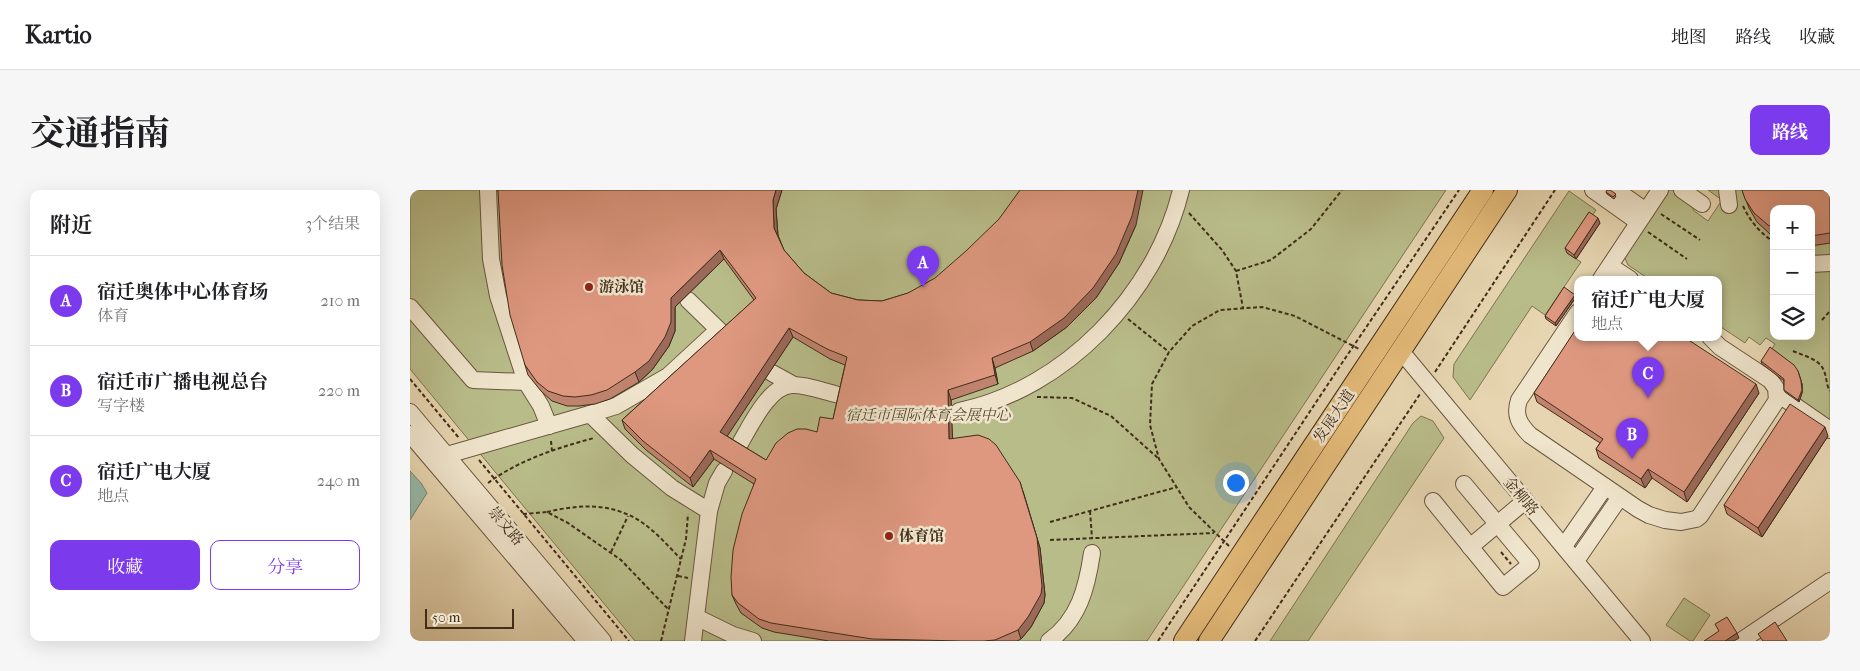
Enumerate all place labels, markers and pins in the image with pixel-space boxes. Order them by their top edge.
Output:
pin: A [907,246,939,287]
place label: 游泳馆 [599,278,644,296]
marker: 游泳馆 [583,281,595,293]
pin: C [1632,357,1664,398]
pin: B [1616,418,1648,459]
place label: 体育馆 [899,527,944,545]
marker: 体育馆 [883,530,895,542]

